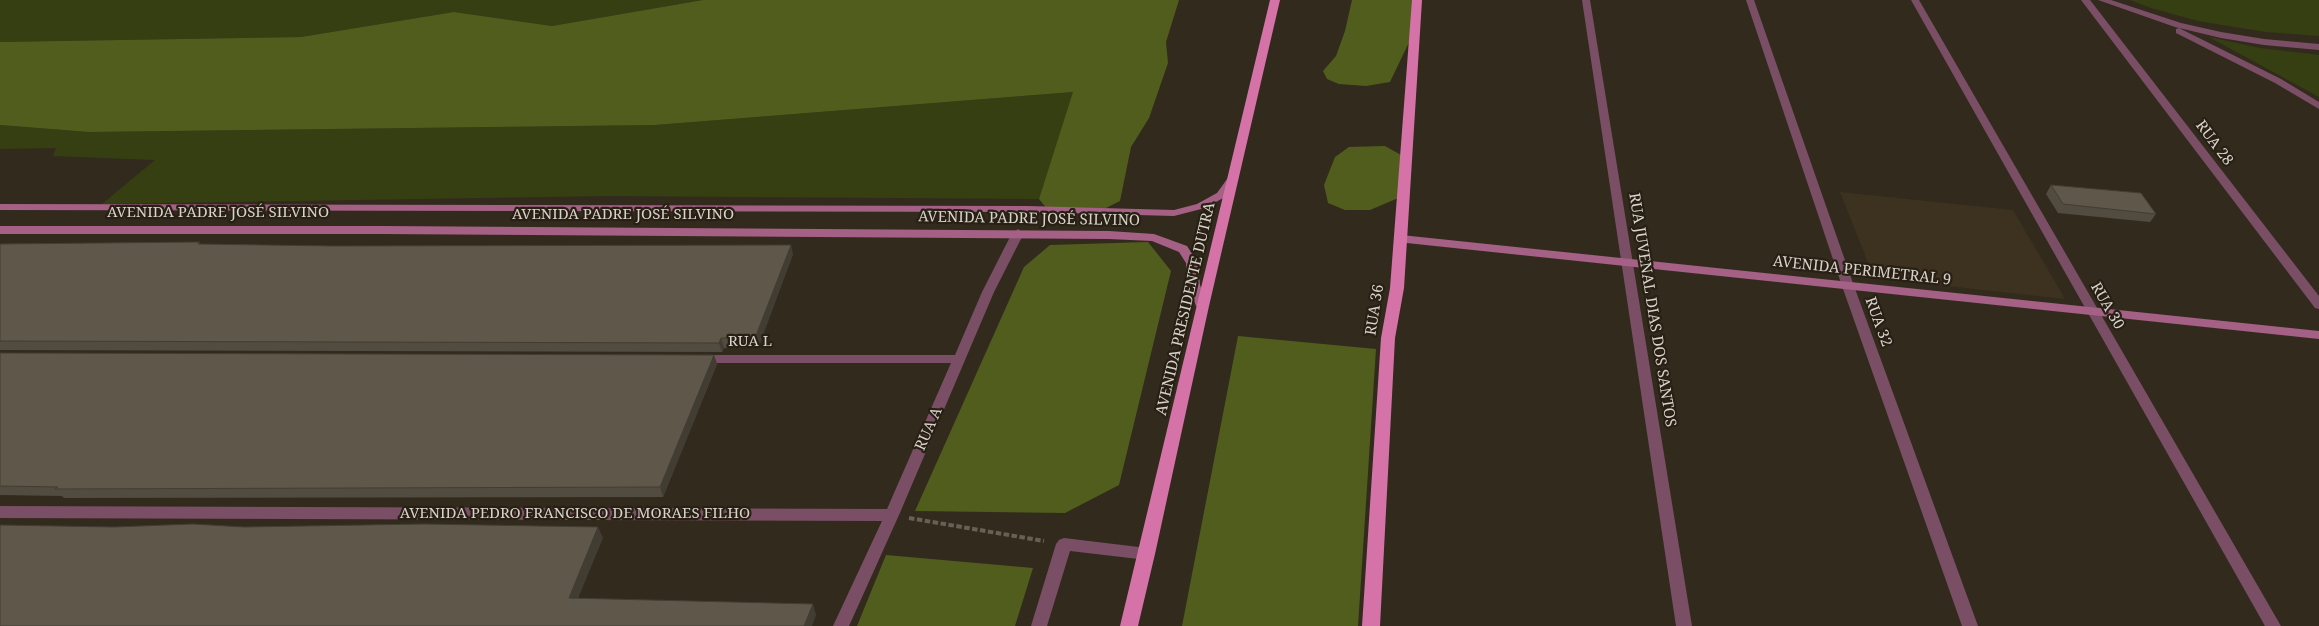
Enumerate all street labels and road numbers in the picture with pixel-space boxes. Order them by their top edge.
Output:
street label: RUA 28 [2191,117,2237,169]
street label: RUA JUVENAL DIAS DOS SANTOS [1625,192,1679,428]
street label: AVENIDA PRESIDENTE DUTRA [1153,201,1219,417]
street label: AVENIDA PADRE JOSÉ SILVINO [107,204,329,222]
street label: AVENIDA PADRE JOSÉ SILVINO [512,206,734,224]
street label: AVENIDA PADRE JOSÉ SILVINO [918,208,1140,230]
street label: AVENIDA PERIMETRAL 9 [1772,253,1952,289]
street label: RUA 30 [2086,279,2128,333]
street label: RUA 36 [1362,283,1388,337]
street label: RUA 32 [1861,295,1895,349]
street label: RUA L [728,333,772,351]
street label: RUA A [912,405,946,453]
street label: AVENIDA PEDRO FRANCISCO DE MORAES FILHO [400,505,750,523]

